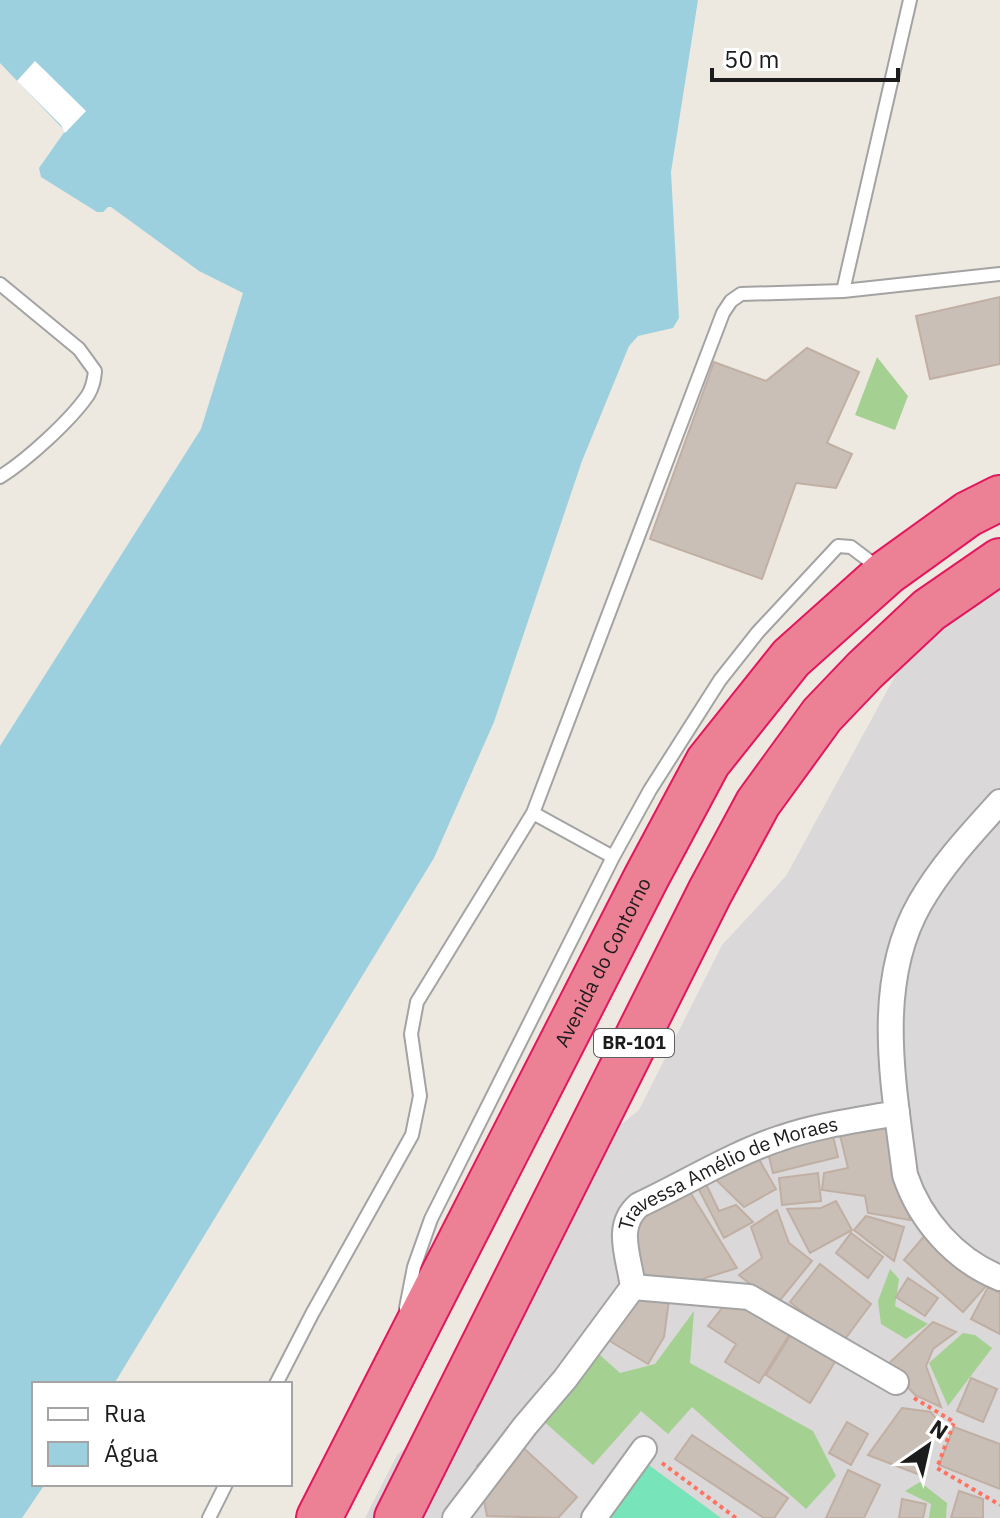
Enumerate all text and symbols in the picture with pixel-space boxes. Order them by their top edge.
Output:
scale bar [712,32,898,82]
text: 50 m [724,43,779,75]
street label: Avenida do Contorno [548,873,657,1052]
road number: BR-101 [594,1029,674,1057]
street label: Travessa Amélio de Moraes [611,1110,840,1233]
legend [32,1382,292,1486]
text: Rua [104,1397,146,1429]
north arrow [888,1406,968,1486]
text: N [925,1413,954,1445]
text: Água [104,1437,159,1469]

